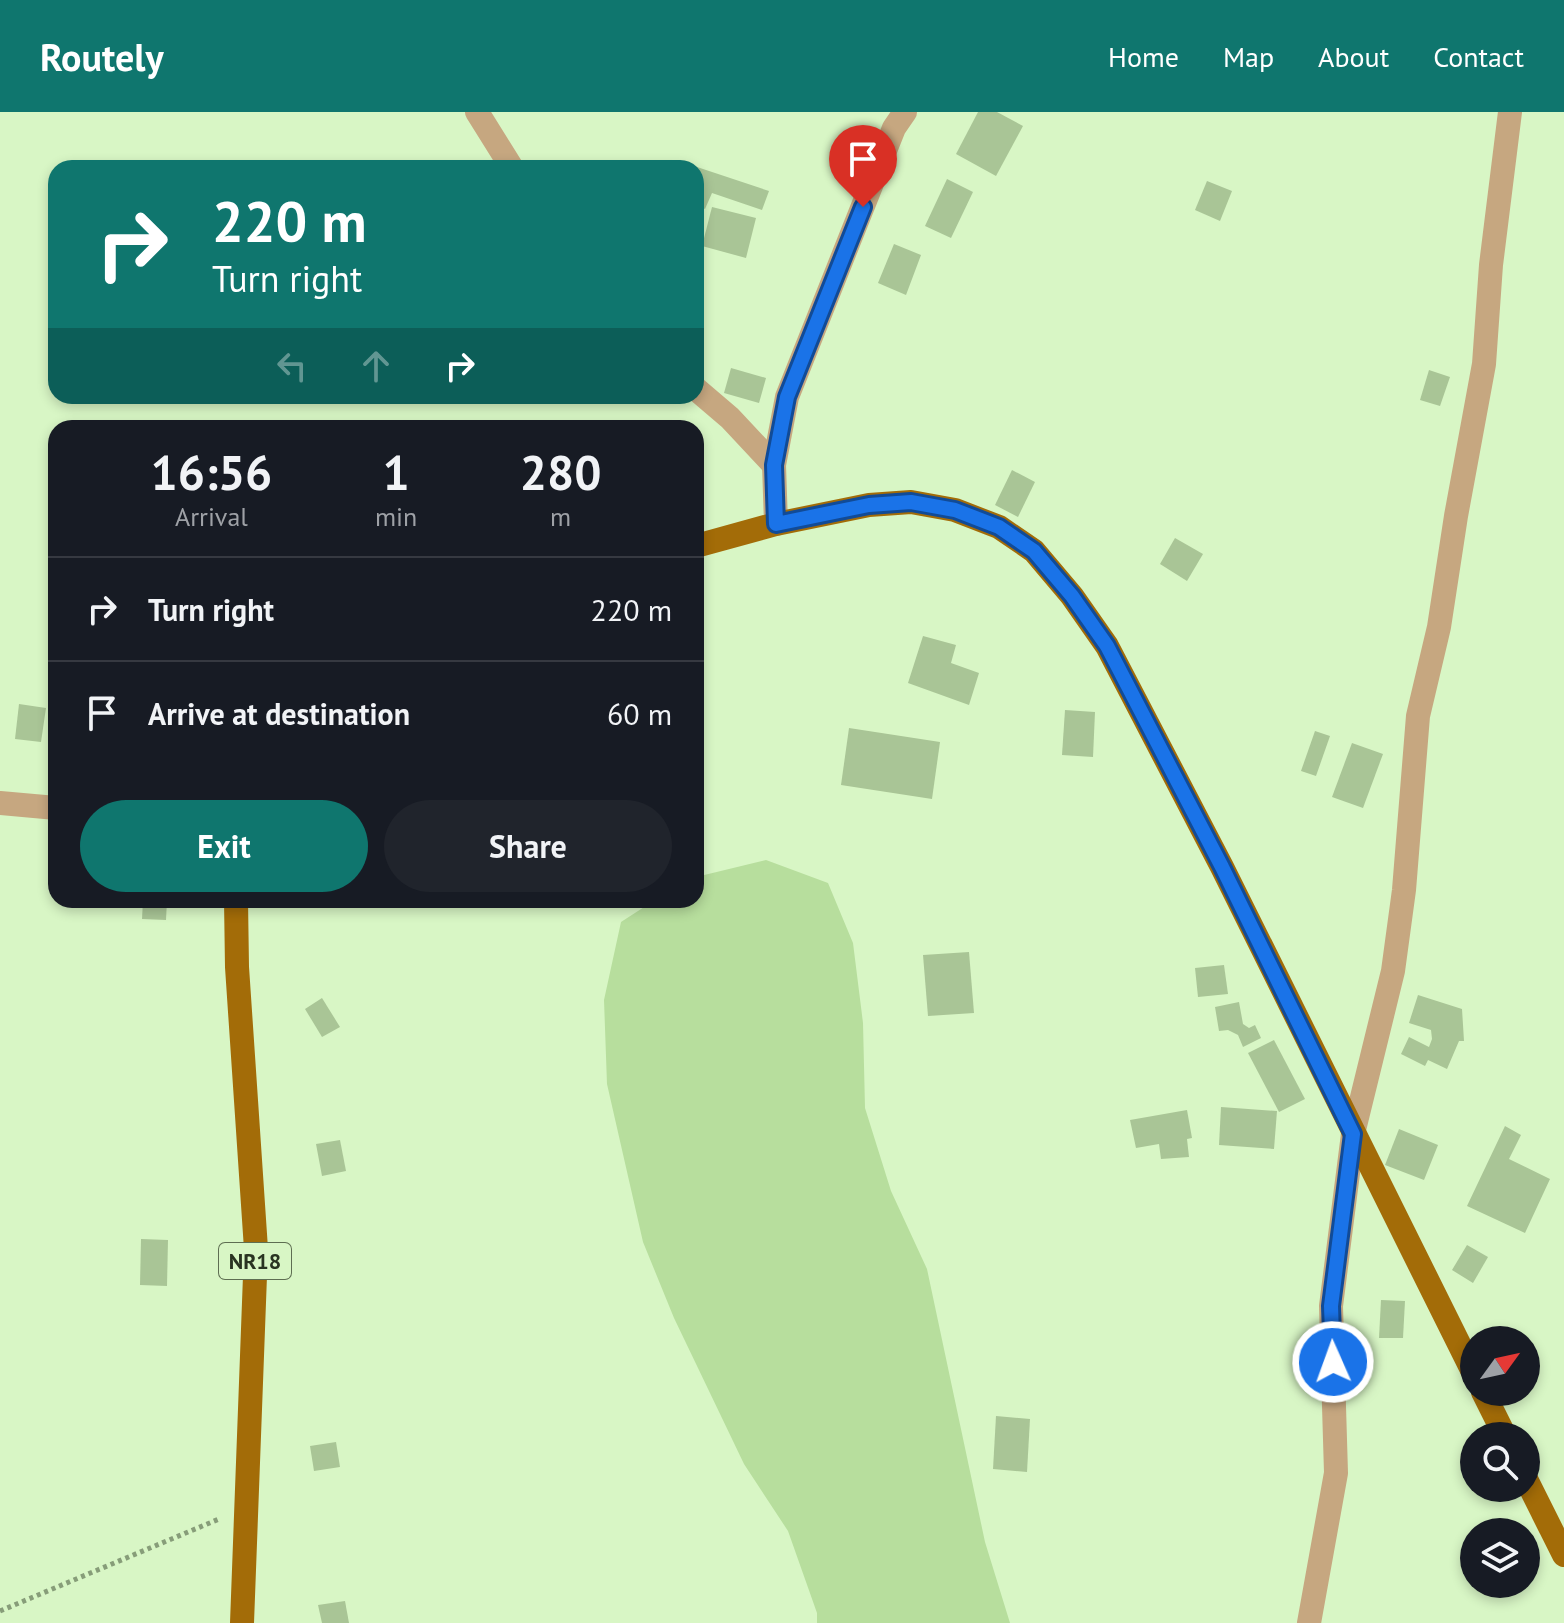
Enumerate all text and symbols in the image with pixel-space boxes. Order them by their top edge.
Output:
text: Routely [40,32,164,81]
text: Home [1108,38,1179,75]
text: Map [1223,38,1274,75]
text: About [1318,38,1389,75]
text: Contact [1433,38,1524,75]
pin [829,125,897,207]
icon: arrive [841,137,885,181]
text: 220 m [212,185,367,257]
icon: right [80,192,184,296]
text: Turn right [212,255,362,302]
icon: left [270,344,314,388]
icon: ahead [354,344,398,388]
icon: right [438,344,482,388]
text: 16:56 [151,441,272,503]
text: 1 [382,441,410,503]
text: 280 [520,441,601,503]
text: Arrival [175,500,248,533]
text: min [375,500,417,533]
text: m [550,500,571,533]
icon: right [80,587,124,631]
text: Turn right [148,590,274,629]
text: 220 m [591,590,672,629]
icon: arrive [80,691,124,735]
text: Arrive at destination [148,694,410,733]
text: 60 m [607,694,672,733]
button: Exit [80,800,368,892]
button: Share [384,800,672,892]
road number: NR18 [219,1243,291,1279]
position arrow [1291,1320,1375,1404]
north arrow [1460,1326,1540,1406]
map controls [1460,1326,1540,1598]
button: search [1460,1422,1540,1502]
button: layers [1460,1518,1540,1598]

